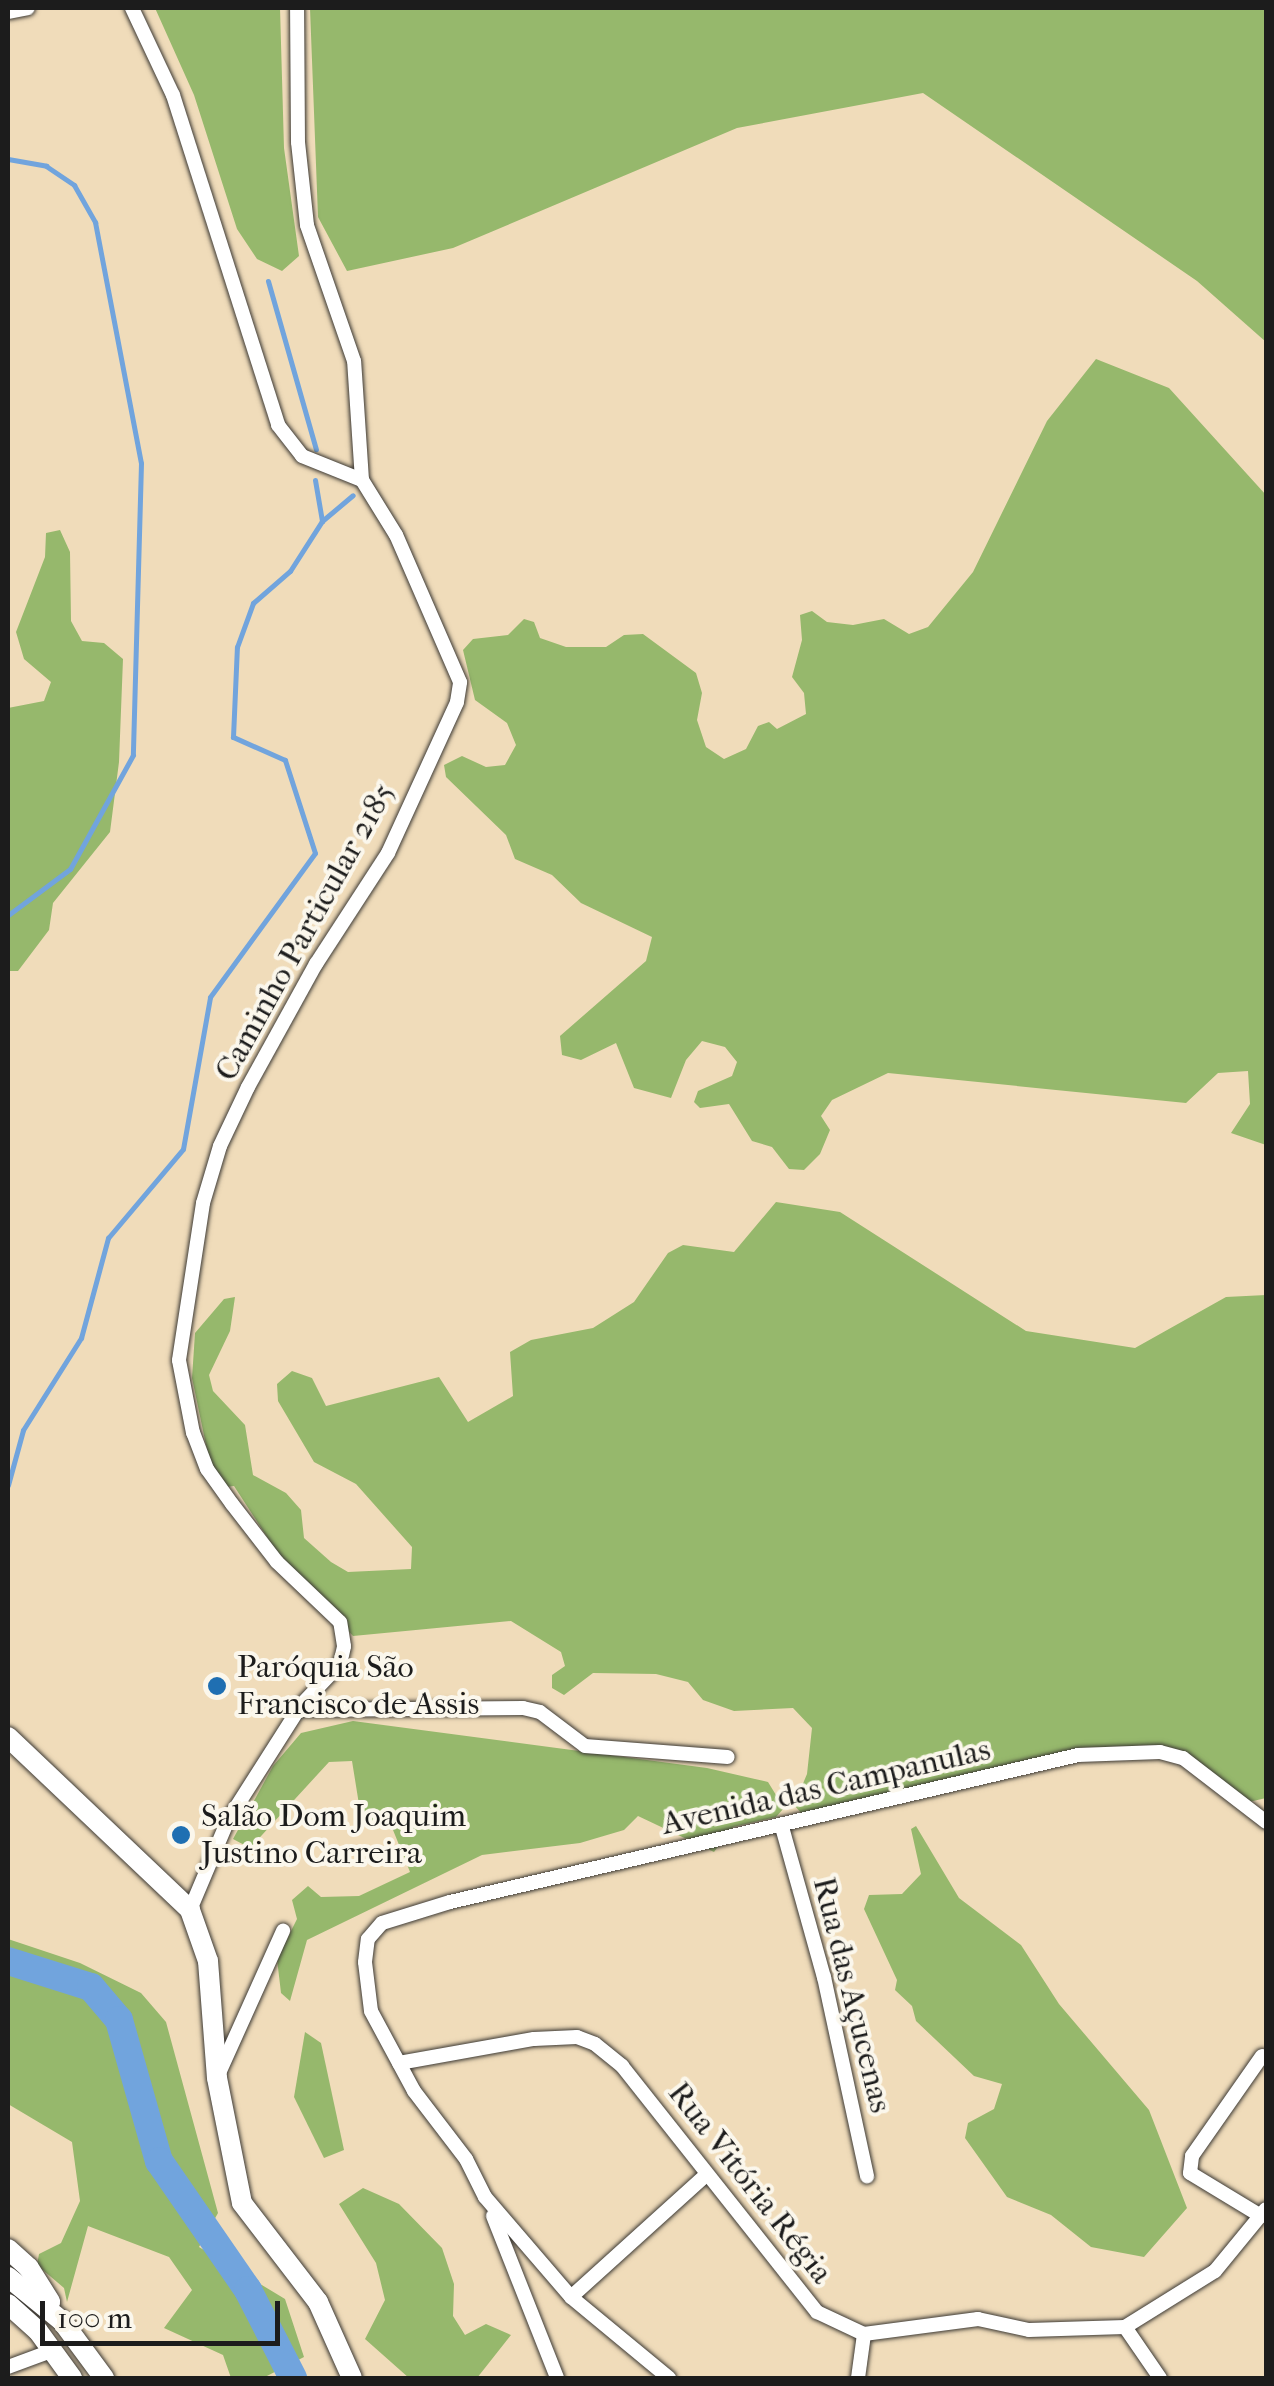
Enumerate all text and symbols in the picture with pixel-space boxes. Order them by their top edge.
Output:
street label: Caminho Particular 2185 [207,777,403,1087]
place label: Paróquia São Francisco de Assis [237,1649,479,1724]
marker: Paróquia São Francisco de Assis [206,1675,228,1697]
street label: Avenida das Campanulas [658,1731,994,1843]
place label: Salão Dom Joaquim Justino Carreira [201,1798,466,1873]
marker: Salão Dom Joaquim Justino Carreira [170,1824,192,1846]
street label: Rua das Açucenas [804,1873,900,2117]
street label: Rua Vitória Régia [660,2075,840,2291]
scale bar [45,2281,285,2343]
text: 100 m [57,2301,132,2336]

